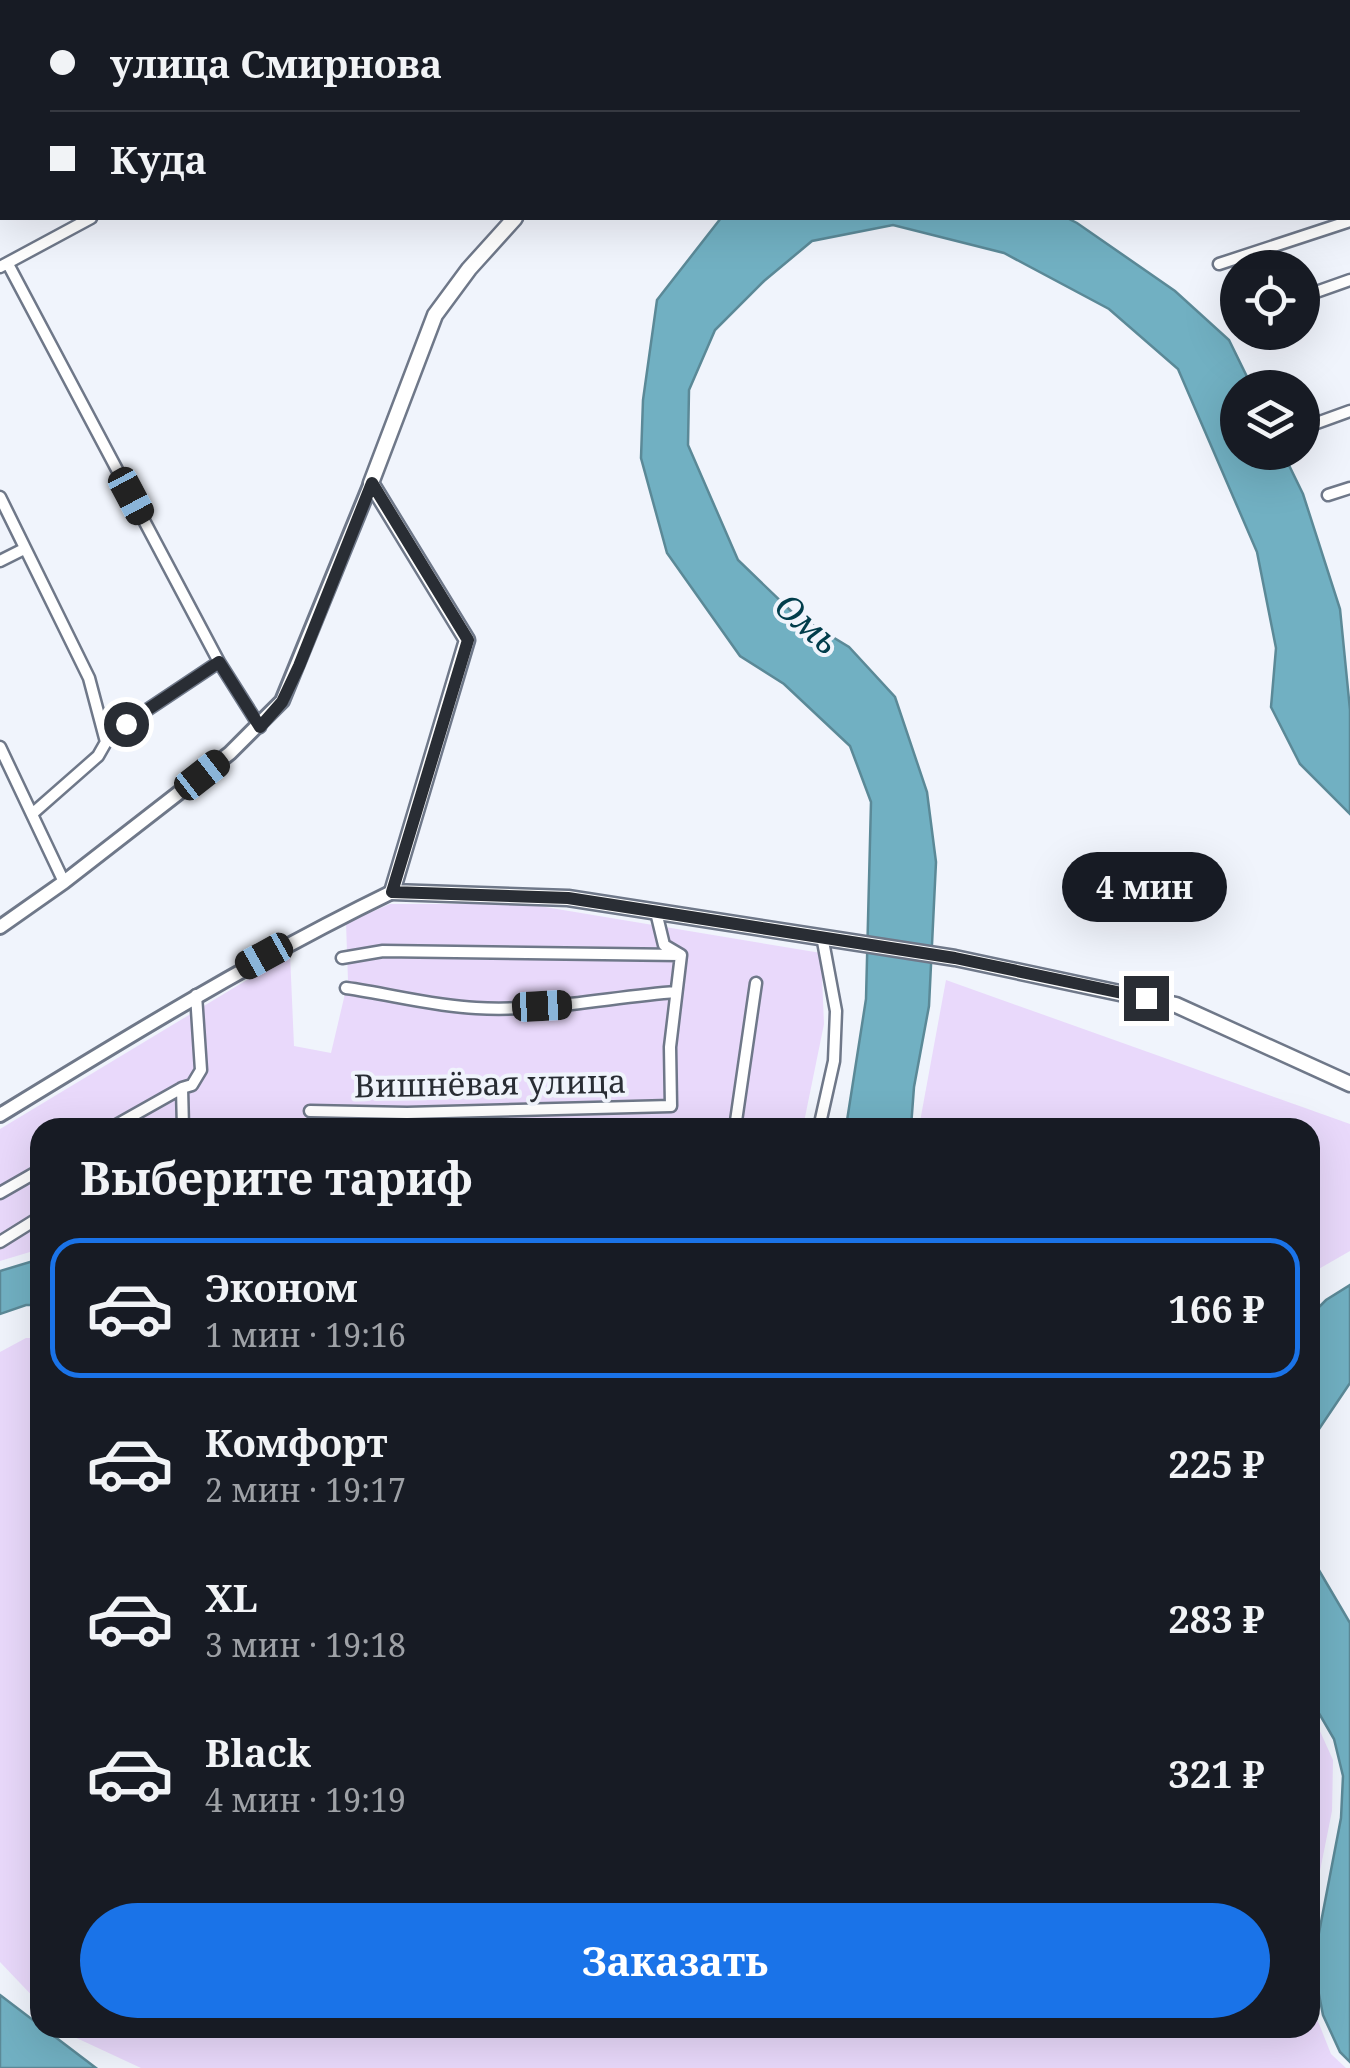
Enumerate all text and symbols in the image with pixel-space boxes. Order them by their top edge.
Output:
text: улица Смирнова [110,37,442,89]
text: Куда [110,133,207,185]
map controls [1220,250,1320,470]
button: locate [1220,250,1320,350]
button: layers [1220,370,1320,470]
car [104,462,158,530]
water label: Омь [766,582,850,664]
route start [104,702,149,747]
car [169,745,235,805]
callout: 4 мин [1064,853,1228,923]
text: 4 мин [1096,865,1193,908]
car [230,928,298,984]
route end [1124,976,1169,1021]
car [511,989,573,1023]
street label: Вишнёвая улица [353,1059,627,1106]
text: Выберите тариф [80,1147,473,1208]
text: Эконом [205,1261,358,1313]
icon: car [85,1263,175,1353]
text: 166 ₽ [1168,1282,1265,1334]
text: 1 мин · 19:16 [205,1313,406,1356]
text: Комфорт [205,1416,388,1468]
icon: car [85,1418,175,1508]
text: 225 ₽ [1168,1437,1265,1489]
text: 2 мин · 19:17 [205,1468,406,1511]
text: XL [205,1571,258,1623]
icon: car [85,1573,175,1663]
text: 283 ₽ [1168,1592,1265,1644]
text: 3 мин · 19:18 [205,1623,406,1666]
text: Black [205,1726,311,1778]
icon: car [85,1728,175,1818]
text: 321 ₽ [1168,1747,1265,1799]
text: 4 мин · 19:19 [205,1778,406,1821]
button: Заказать [80,1903,1270,2018]

